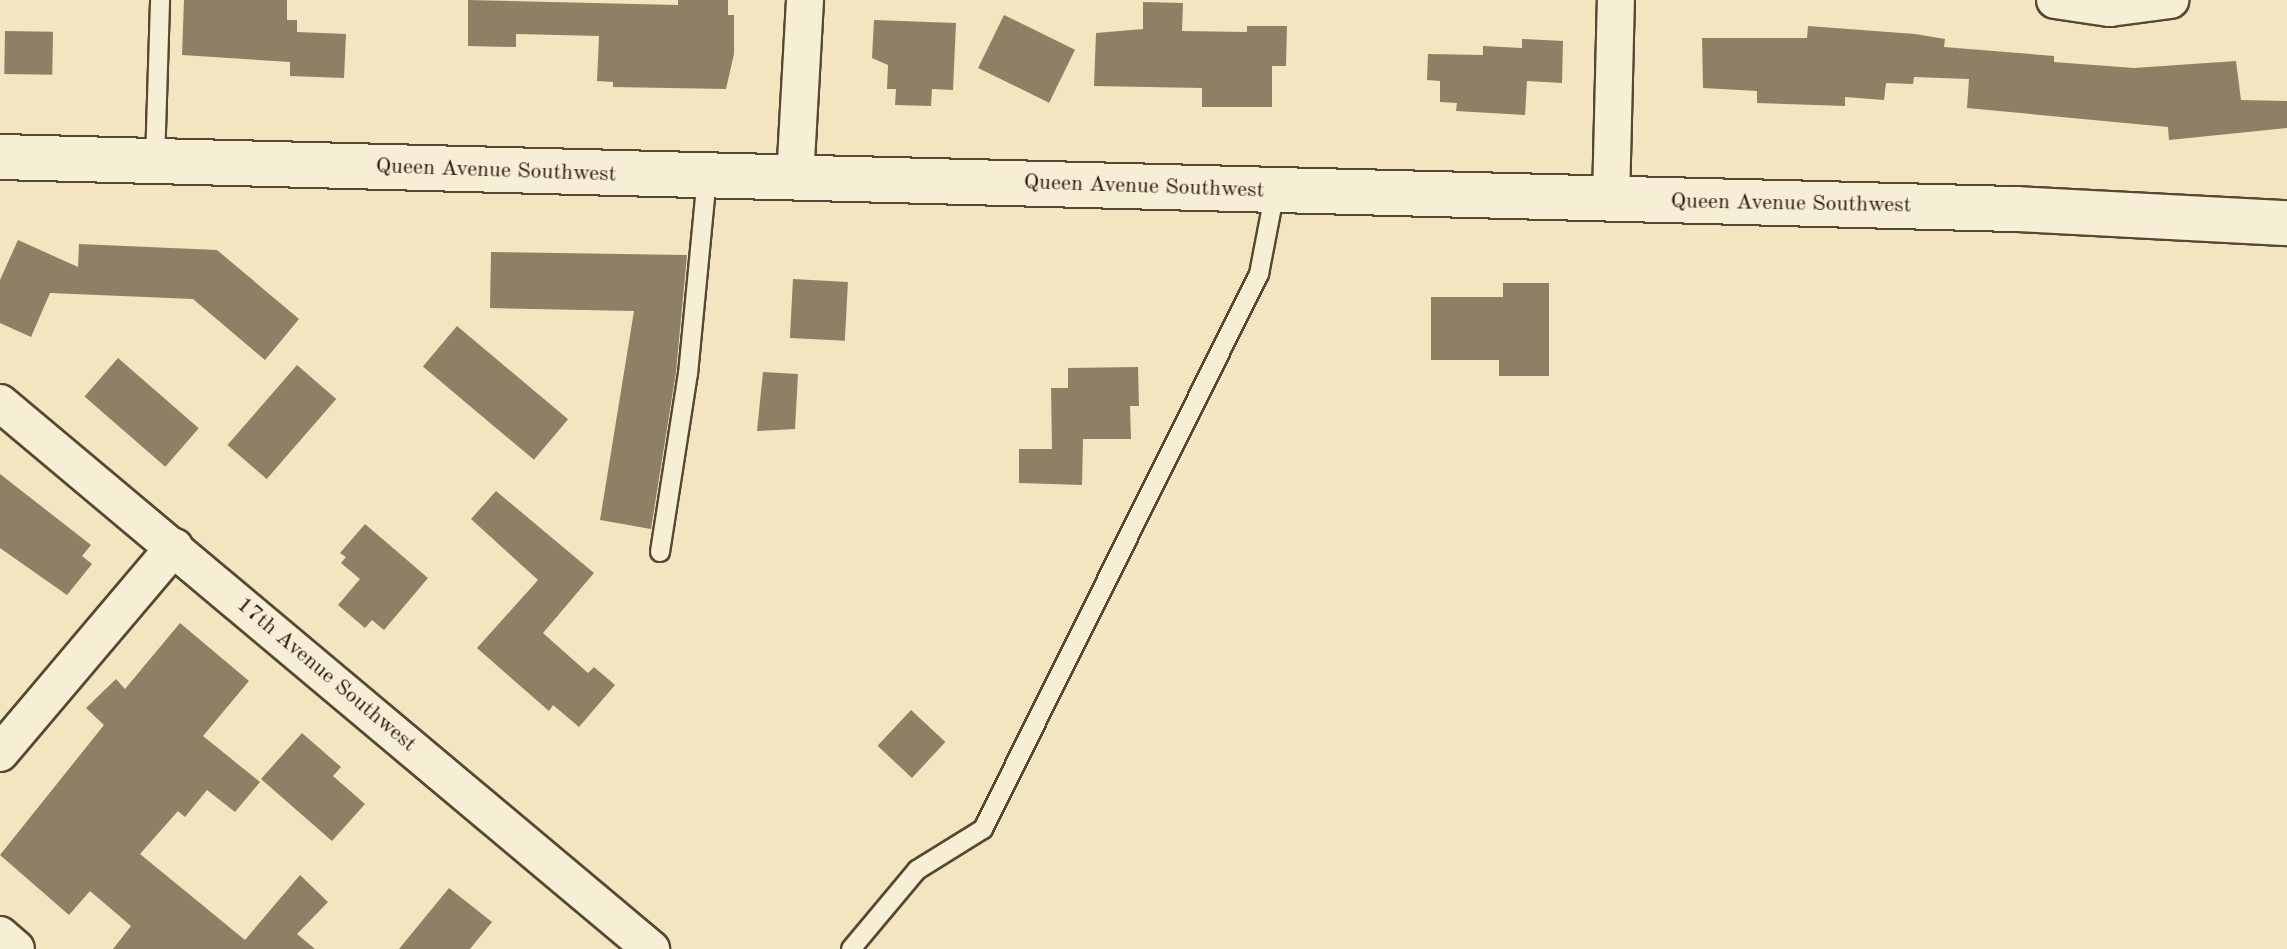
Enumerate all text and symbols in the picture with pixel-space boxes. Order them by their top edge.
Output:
street label: Queen Avenue Southwest [375,154,617,188]
street label: Queen Avenue Southwest [1023,170,1265,204]
street label: Queen Avenue Southwest [1670,189,1912,219]
street label: 17th Avenue Southwest [231,592,421,758]

